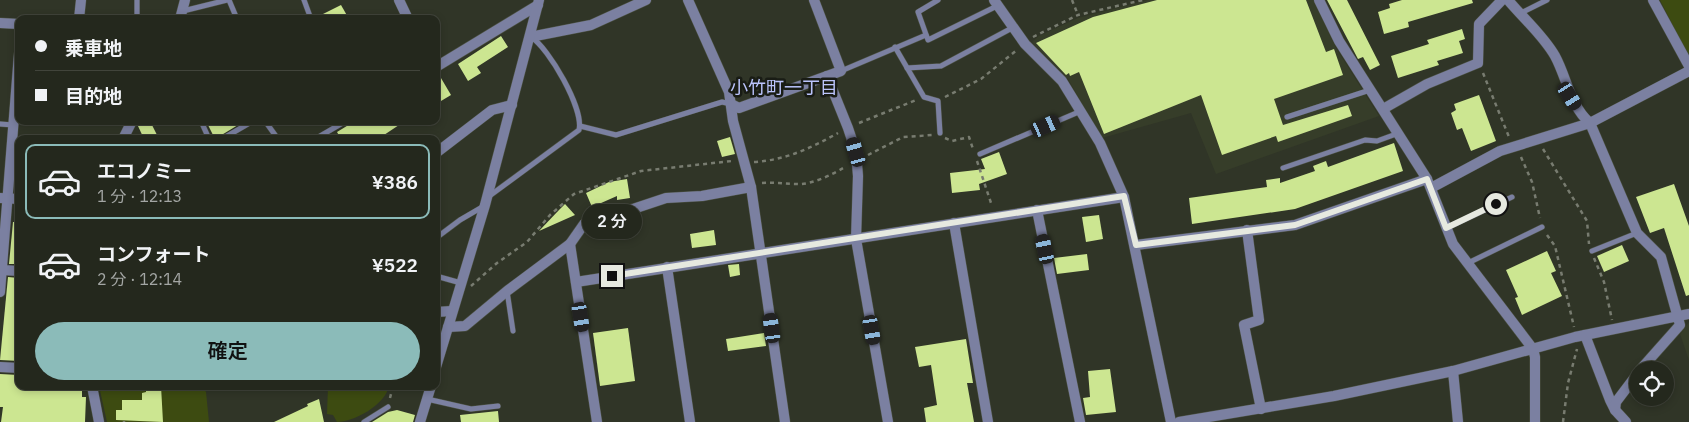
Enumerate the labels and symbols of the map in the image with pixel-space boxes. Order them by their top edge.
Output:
district label: 小竹町一丁目 [730,76,838,99]
car [1555,79,1584,113]
car [1029,113,1062,139]
car [844,136,867,168]
route start [1485,193,1507,215]
callout: 2 分 [582,204,642,238]
car [1034,233,1055,265]
route end [601,265,623,287]
car [571,301,590,333]
car [762,312,781,344]
car [862,314,881,346]

